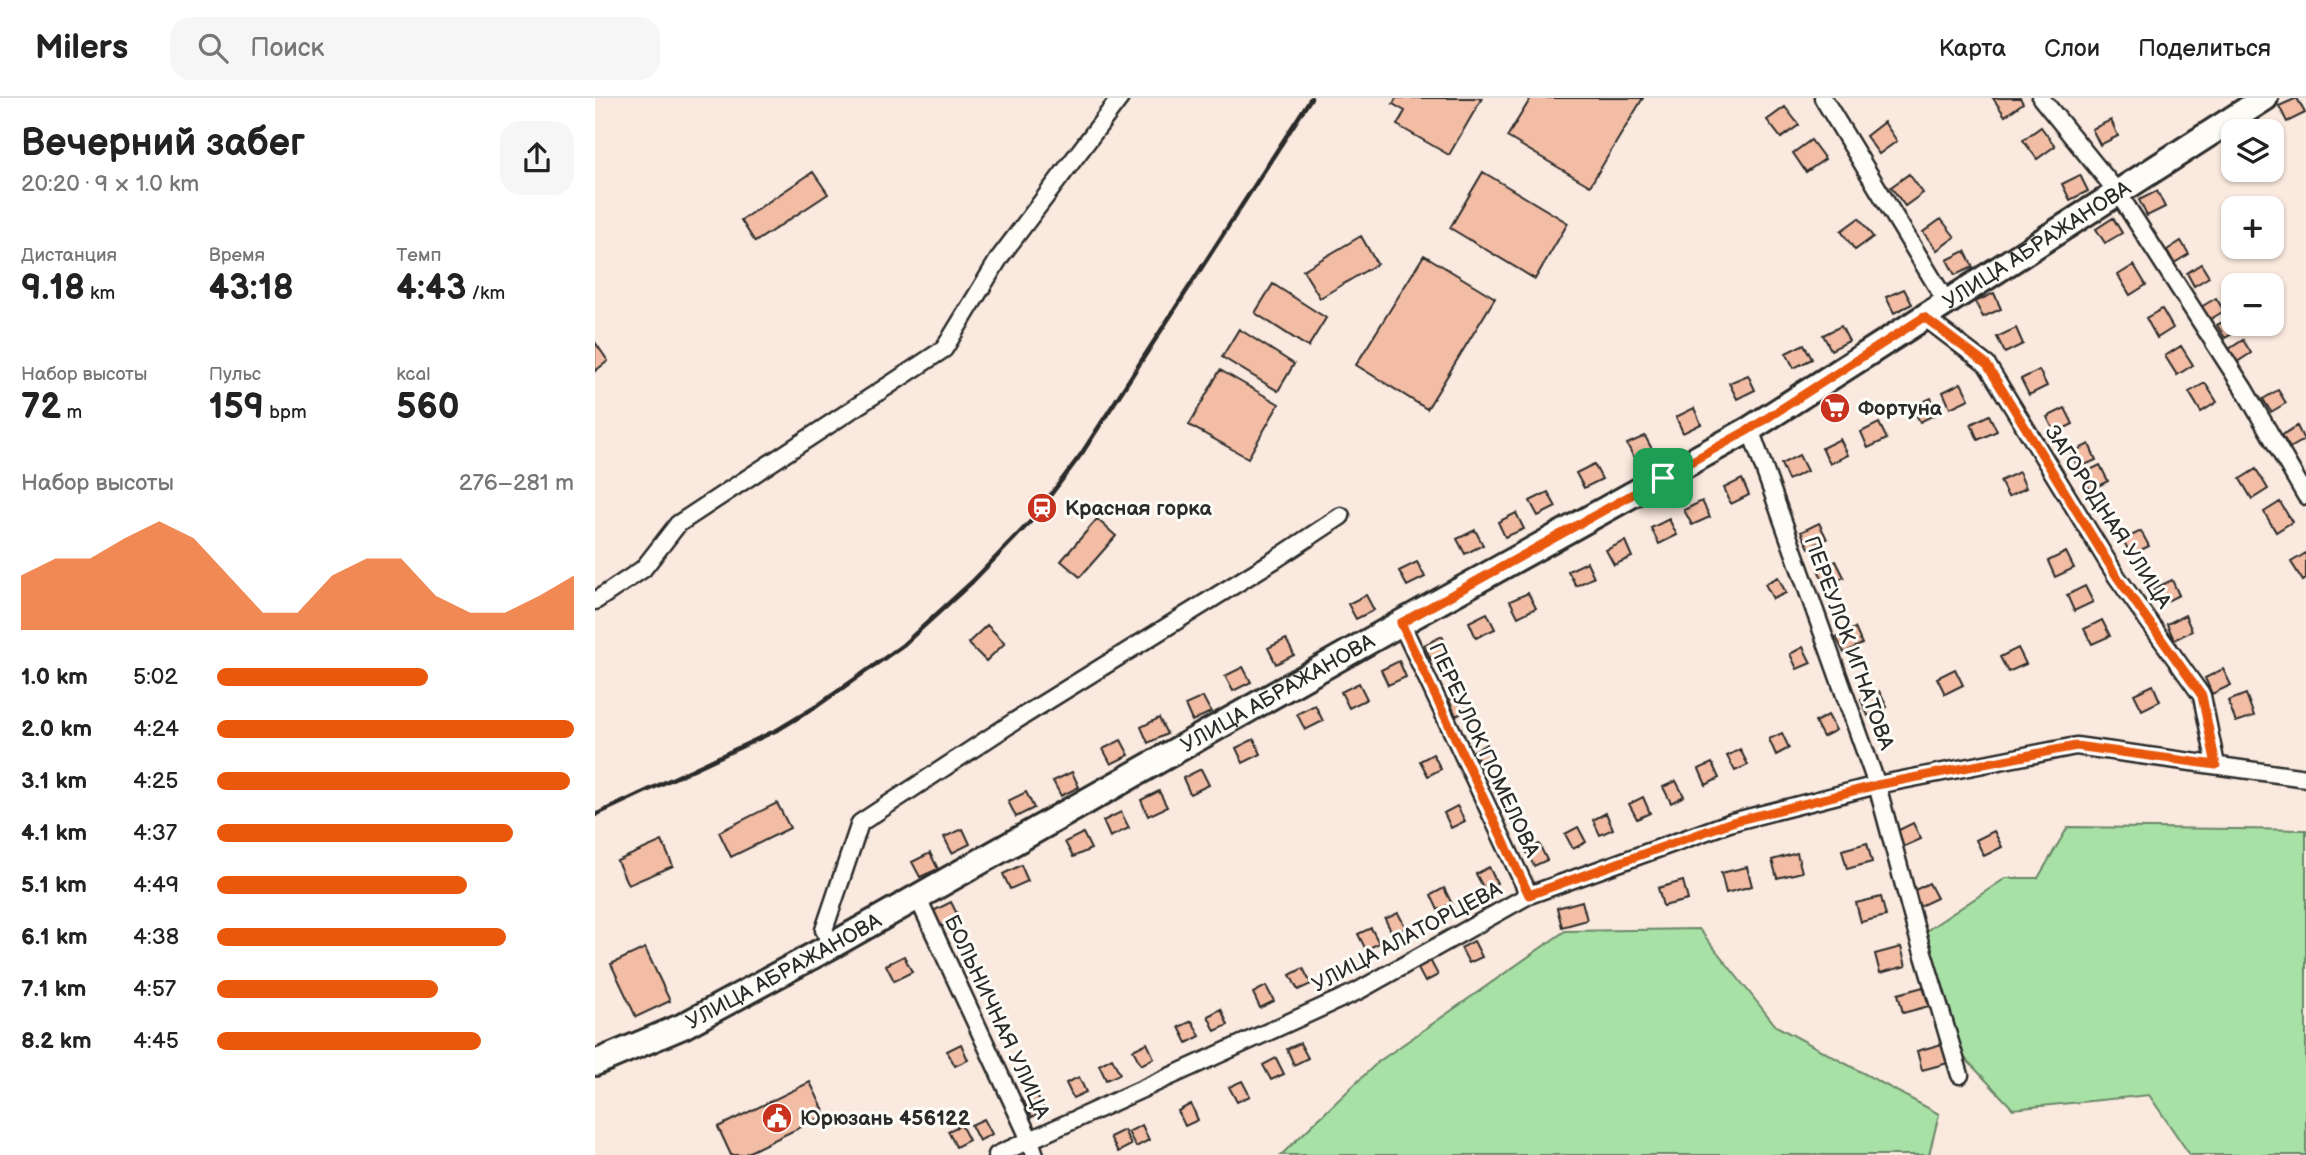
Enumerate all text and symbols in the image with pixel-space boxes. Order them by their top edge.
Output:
search box [170,17,660,80]
text: Milers [35,28,128,68]
icon: search [194,29,232,67]
text: Поиск [250,33,324,64]
text: Карта [1939,34,2006,63]
text: Слои [2044,34,2100,63]
text: Поделиться [2138,34,2271,63]
map controls [2221,119,2284,336]
button: layers [2221,119,2284,182]
text: Вечерний забег [21,121,305,166]
button: share [500,121,574,195]
text: 20:20 · 9 × 1.0 km [21,170,199,198]
street label: УЛИЦА АБРАЖАНОВА [1938,175,2136,314]
button: + [2221,196,2284,259]
text: Дистанция [21,244,117,267]
text: Время [209,244,265,267]
text: Темп [396,244,441,267]
text: 9.18 [21,267,85,310]
text: 43:18 [209,267,294,310]
text: 4:43 [396,267,466,310]
button: − [2221,273,2284,336]
text: km [85,282,115,305]
text: /km [466,282,505,305]
text: Набор высоты [21,363,147,386]
text: Пульс [209,363,261,386]
text: kcal [396,363,430,386]
text: 72 [21,386,61,429]
text: 159 [209,386,264,429]
text: 560 [396,386,460,429]
supermarket icon: Фортуна [1818,391,1852,425]
place label: Фортуна [1858,396,1943,421]
text: m [61,401,82,424]
text: bpm [264,401,307,424]
street label: ЗАГОРОДНАЯ УЛИЦА [2039,421,2177,614]
pin [1633,448,1693,508]
icon: arrive [1644,459,1682,497]
text: Набор высоты [21,469,174,497]
text: 276–281 m [459,469,574,497]
station icon: Красная горка [1025,491,1059,525]
place label: Красная горка [1065,496,1212,521]
street label: ПЕРЕУЛОК ИГНАТОВА [1799,533,1899,753]
street label: УЛИЦА АБРАЖАНОВА [1176,628,1379,758]
street label: ПЕРЕУЛОК ПОМЕЛОВА [1423,639,1545,862]
text: 1.0 km [21,663,88,691]
text: 5:02 [133,663,178,691]
text: 2.0 km [21,715,92,743]
text: 4:24 [133,715,179,743]
text: 3.1 km [21,767,87,795]
text: 4:25 [133,767,178,795]
text: 4.1 km [21,819,87,847]
text: 4:37 [133,819,177,847]
text: 5.1 km [21,871,87,899]
text: 4:49 [133,871,179,899]
street label: УЛИЦА АЛАТОРЦЕВА [1308,876,1506,998]
street label: УЛИЦА АБРАЖАНОВА [682,908,886,1034]
street label: БОЛЬНИЧНАЯ УЛИЦА [939,911,1055,1123]
text: 6.1 km [21,923,88,951]
text: 4:38 [133,923,179,951]
text: 7.1 km [21,975,86,1003]
text: 4:57 [133,975,176,1003]
text: 8.2 km [21,1027,92,1055]
text: 4:45 [133,1027,179,1055]
public building icon: Юрюзань 456122 [760,1101,794,1135]
place label: Юрюзань 456122 [800,1106,971,1131]

